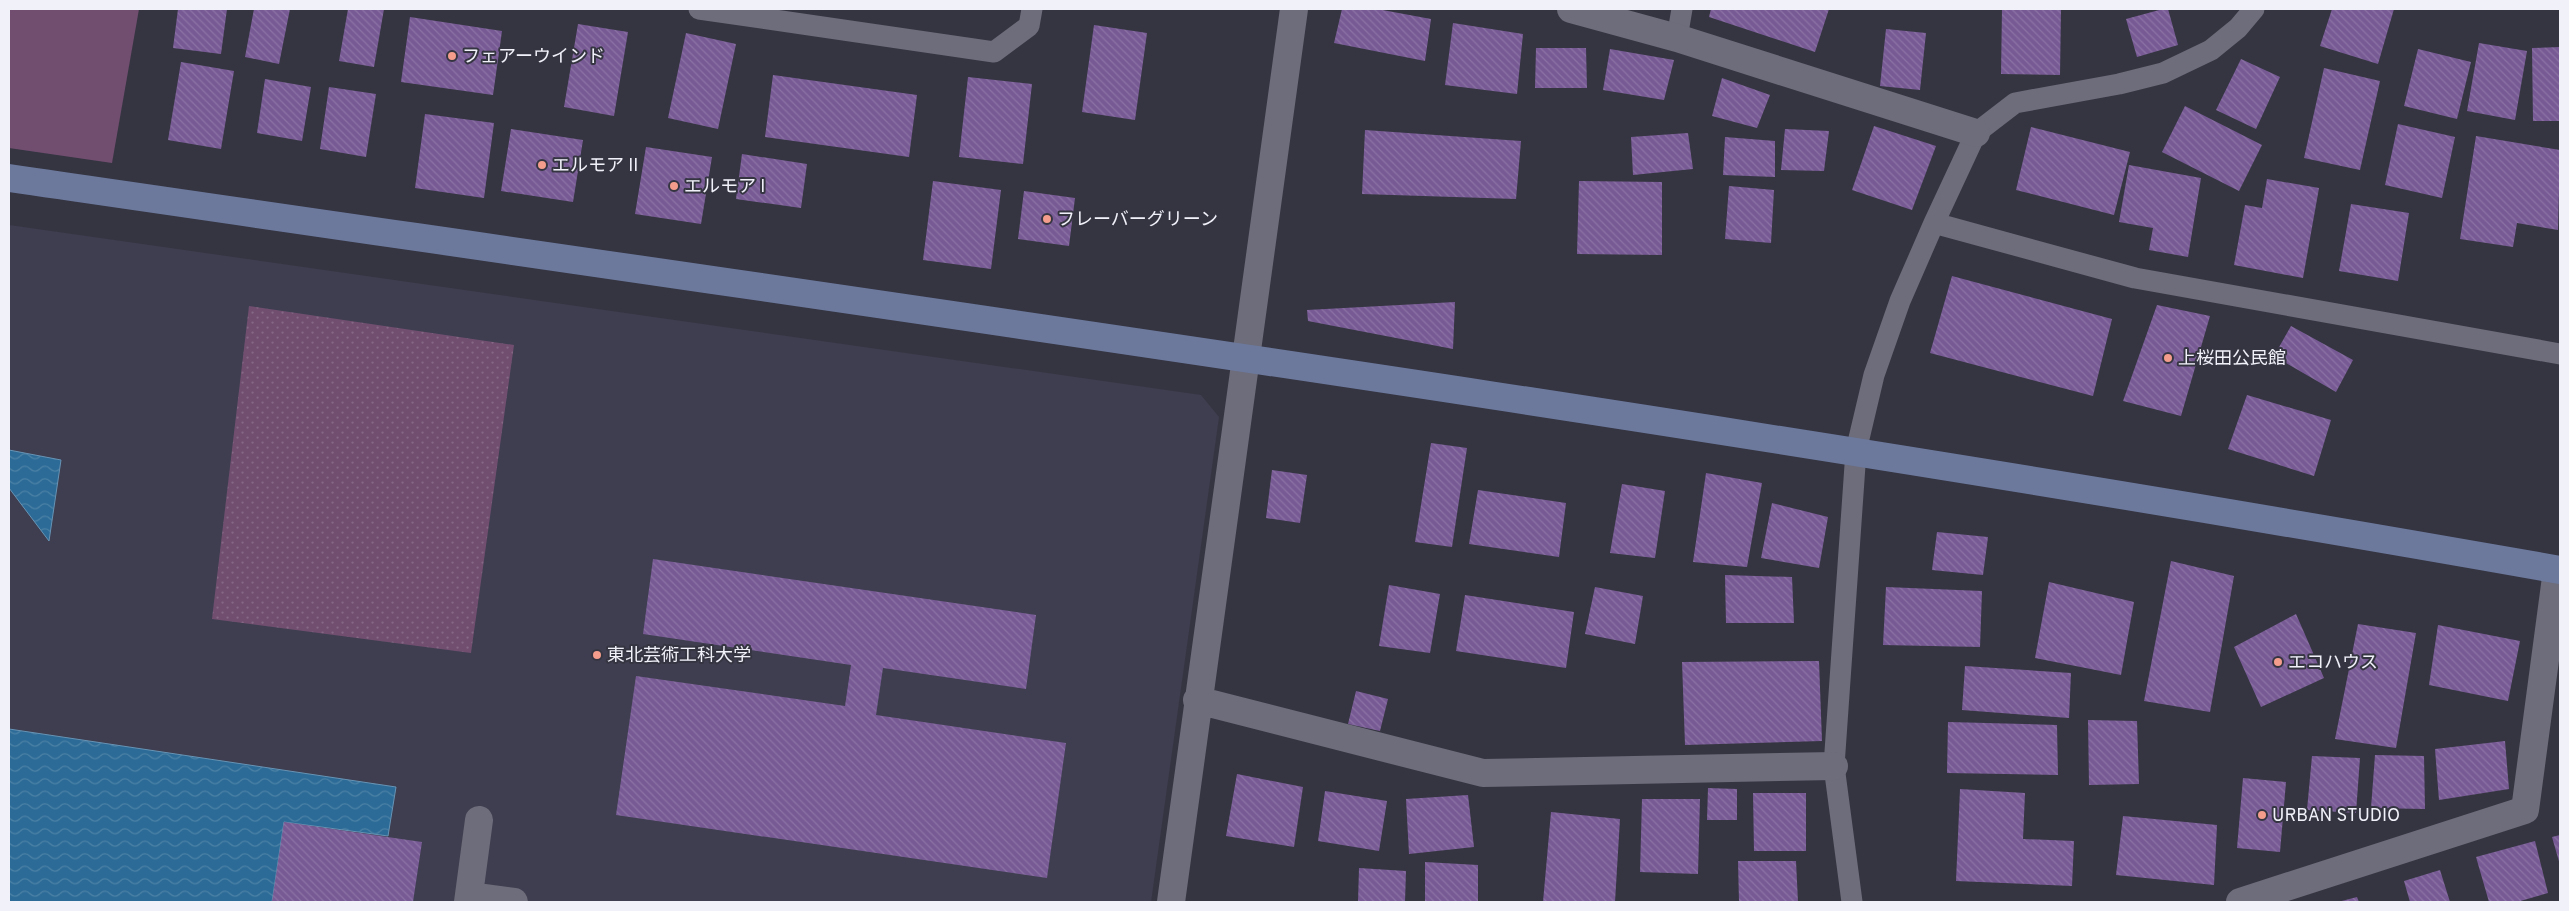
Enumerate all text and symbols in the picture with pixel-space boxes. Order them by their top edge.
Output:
place label: フェアーウインド [462,46,605,69]
marker: フェアーウインド [446,50,458,62]
place label: エルモア II [552,155,638,178]
marker: エルモア II [536,159,548,171]
place label: エルモア I [684,176,765,199]
marker: エルモア I [668,180,680,192]
place label: フレーバーグリーン [1057,209,1218,232]
marker: フレーバーグリーン [1041,213,1053,225]
place label: 上桜田公民館 [2178,348,2286,371]
marker: 上桜田公民館 [2162,352,2174,364]
place label: 東北芸術工科大学 [607,645,751,668]
marker: 東北芸術工科大学 [591,649,603,661]
place label: エコハウス [2288,652,2378,675]
marker: エコハウス [2272,656,2284,668]
place label: URBAN STUDIO [2272,805,2400,828]
marker: URBAN STUDIO [2256,809,2268,821]

